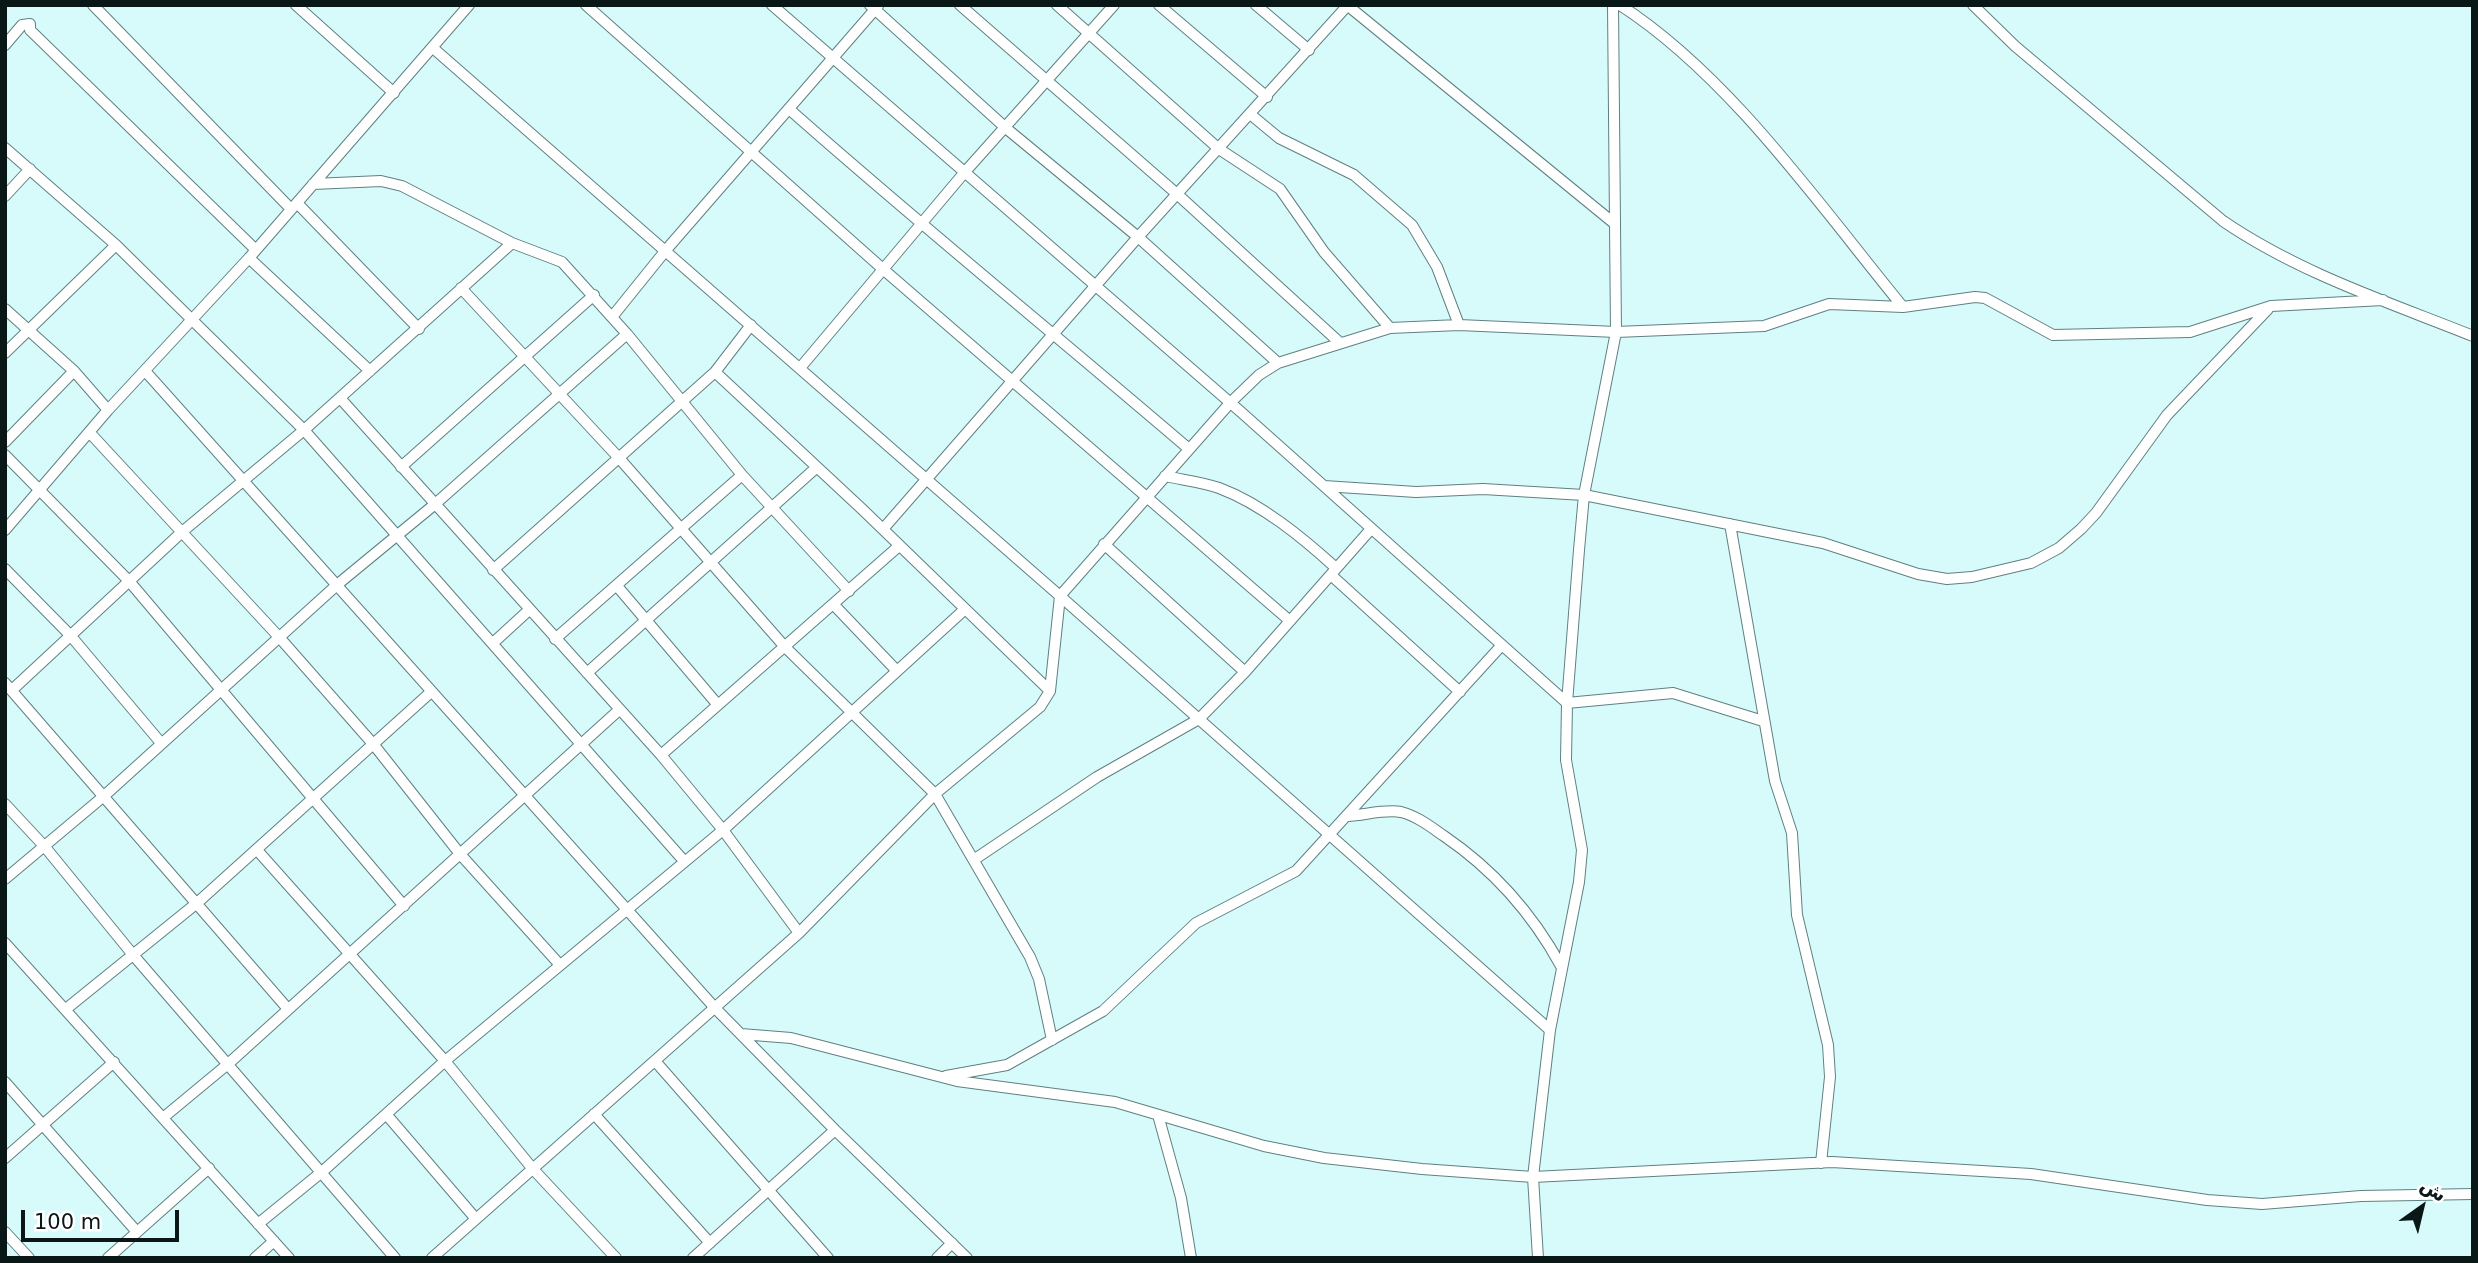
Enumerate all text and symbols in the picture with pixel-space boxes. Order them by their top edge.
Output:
north arrow [2387,1172,2457,1242]
text: ش [2417,1173,2451,1206]
scale bar [24,1196,182,1240]
text: 100 m [34,1210,101,1234]

